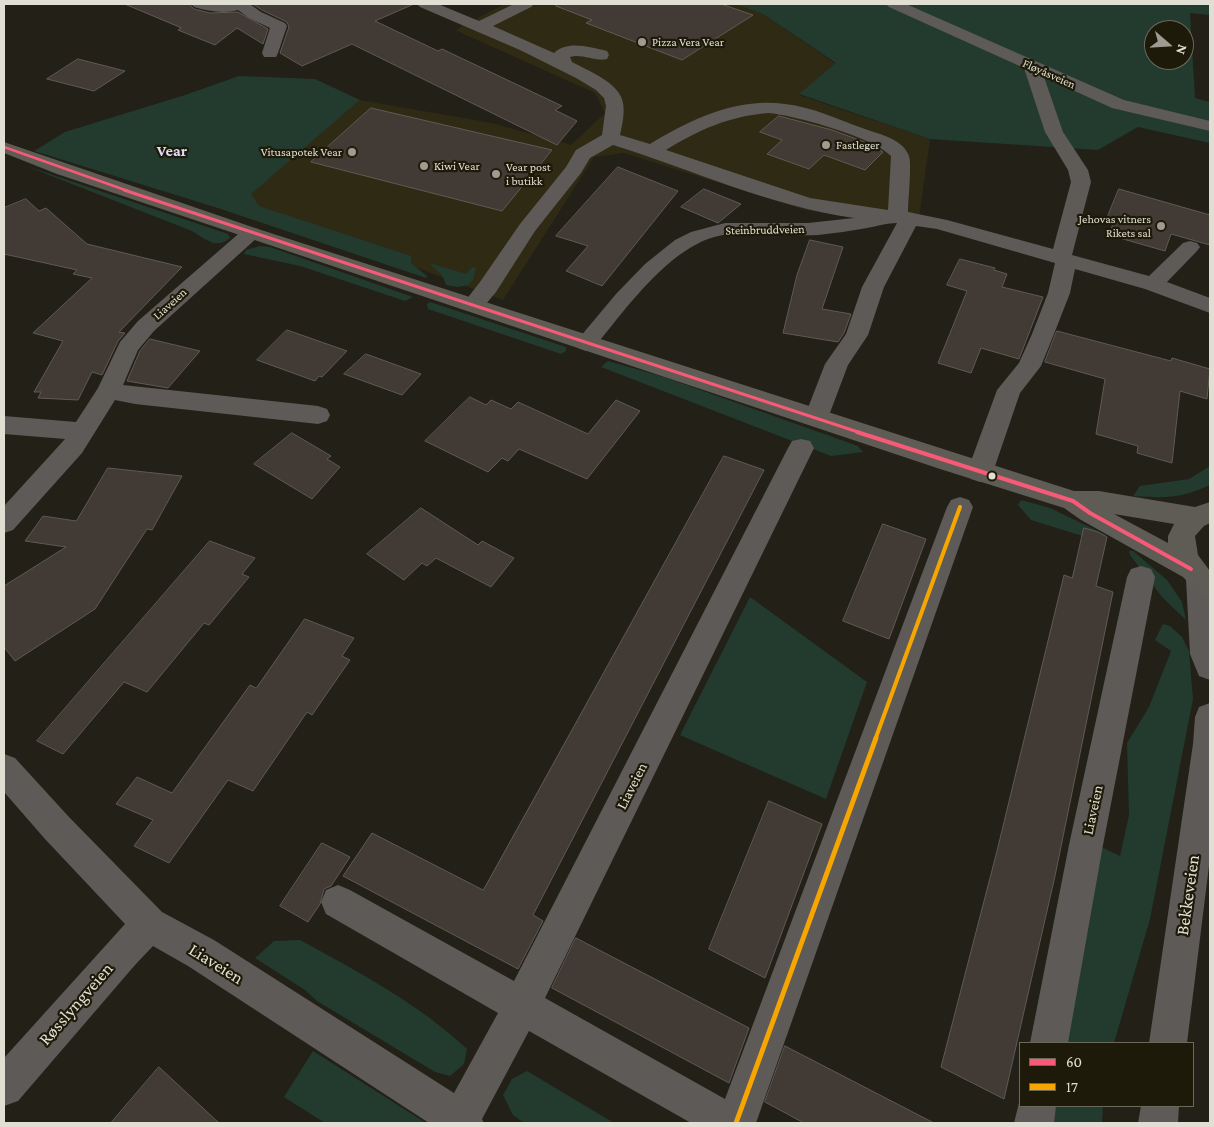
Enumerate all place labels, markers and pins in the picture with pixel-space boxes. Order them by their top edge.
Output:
place label: Pizza Vera Vear [652,35,724,49]
marker: Pizza Vera Vear [636,36,648,48]
place label: Fastleger [836,138,880,152]
marker: Fastleger [820,139,832,151]
place label: Vitusapotek Vear [261,145,342,159]
marker: Vitusapotek Vear [346,146,358,158]
place label: Kiwi Vear [434,159,480,173]
marker: Kiwi Vear [418,160,430,172]
place label: Vear post i butikk [506,160,551,188]
marker: Vear post i butikk [490,168,502,180]
place label: Jehovas vitners Rikets sal [1079,212,1151,240]
marker: Jehovas vitners Rikets sal [1155,220,1167,232]
unlabelled marker [987,471,997,481]

